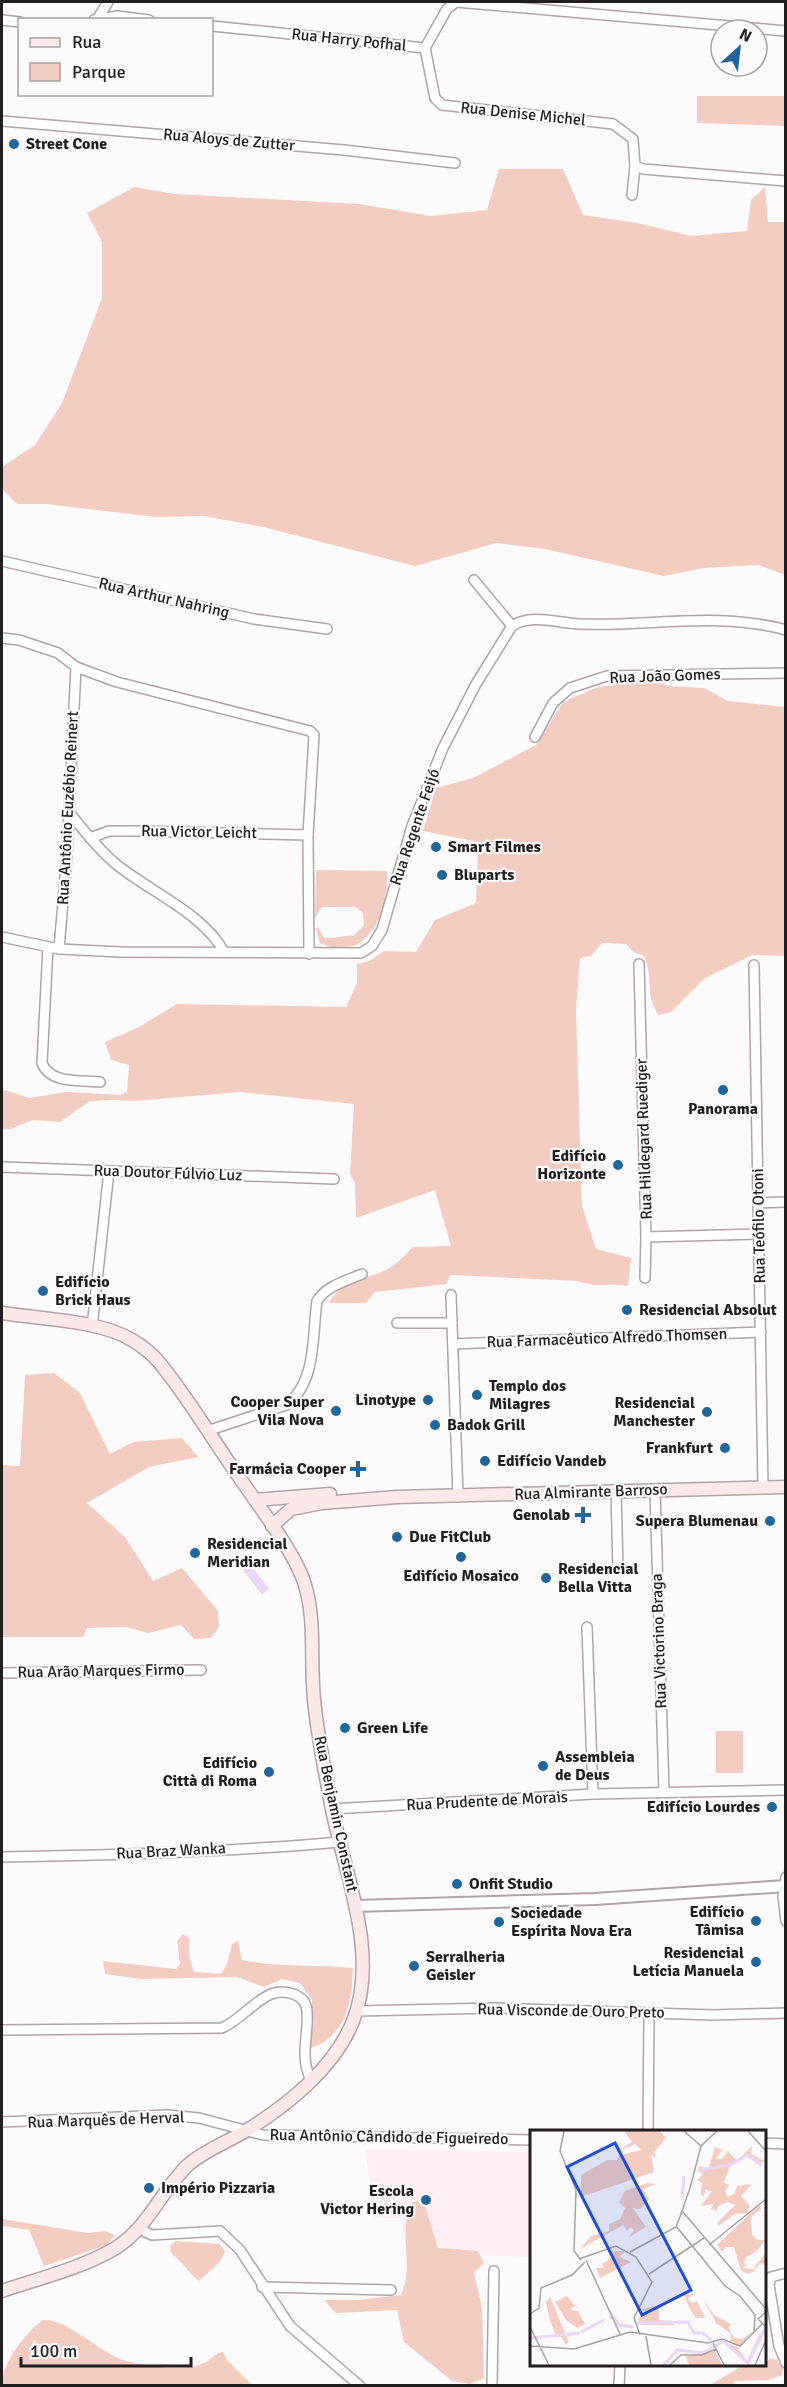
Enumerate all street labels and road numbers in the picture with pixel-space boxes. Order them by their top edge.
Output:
street label: Rua Harry Pofhal [291,24,408,56]
street label: Rua Denise Michel [459,97,587,131]
street label: Rua Aloys de Zutter [162,124,296,156]
street label: Rua Arthur Nahring [97,573,231,623]
street label: Rua João Gomes [609,664,721,688]
street label: Rua Antônio Euzébio Reinert [53,710,83,906]
street label: Rua Regente Feijó [386,766,444,888]
street label: Rua Victor Leicht [141,821,258,843]
street label: Rua Hildegard Ruediger [631,1058,657,1220]
street label: Rua Doutor Fúlvio Luz [93,1160,243,1186]
street label: Rua Teófilo Otoni [748,1168,770,1284]
street label: Rua Farmacêutico Alfredo Thomsen [486,1324,728,1352]
street label: Rua Almirante Barroso [514,1479,668,1505]
street label: Rua Victorino Braga [647,1573,671,1709]
street label: Rua Arão Marques Firmo [17,1660,185,1682]
street label: Rua Benjamin Constant [310,1734,362,1895]
street label: Rua Prudente de Morais [406,1787,568,1815]
street label: Rua Braz Wanka [116,1838,226,1864]
street label: Rua Visconde de Ouro Preto [477,1999,665,2023]
street label: Rua Marquês de Herval [27,2107,185,2133]
street label: Rua Antônio Cândido de Figueiredo [269,2125,509,2149]

